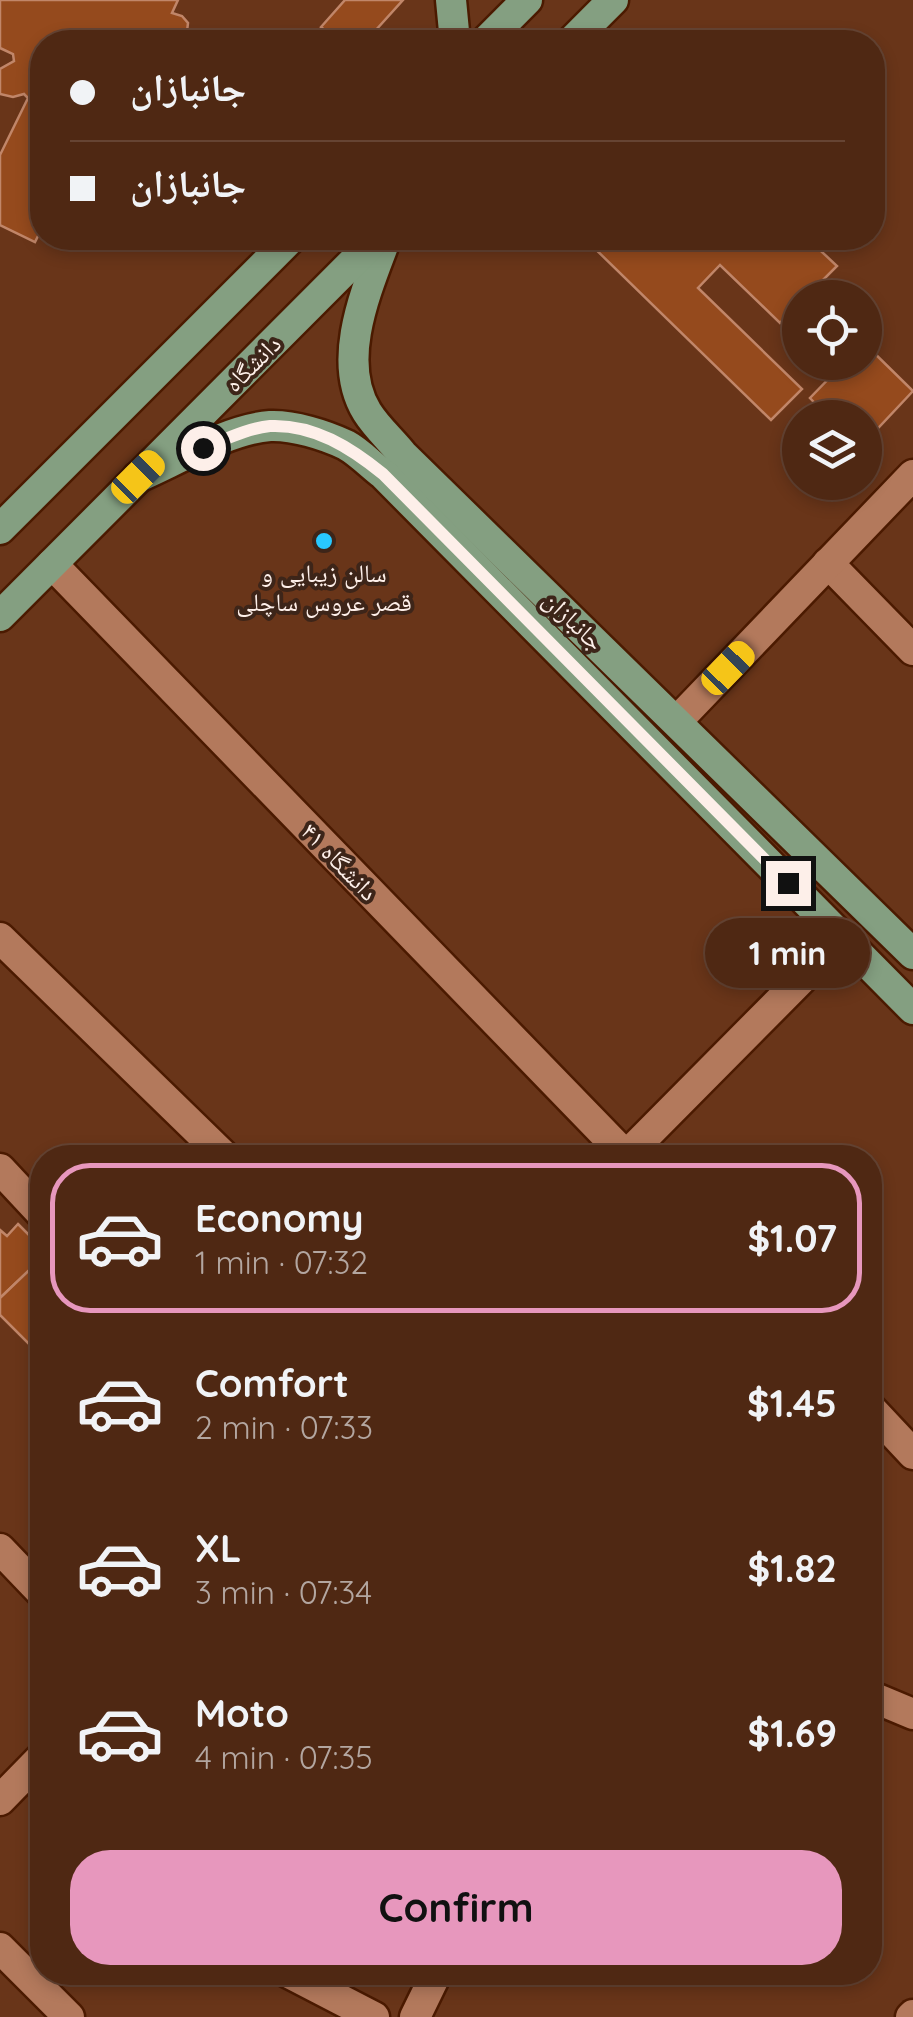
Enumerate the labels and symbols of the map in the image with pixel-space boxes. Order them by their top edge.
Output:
street label: دانشگاه [217,328,287,398]
route start [181,426,226,471]
car [106,445,170,509]
marker: سالن زیبایی و قصر عروس ساچلی [313,530,335,552]
place label: سالن زیبایی و قصر عروس ساچلی [236,557,412,618]
street label: جانبازان [536,584,611,657]
car [696,636,760,700]
street label: دانشگاه ۴۱ [295,815,385,907]
route end [766,861,811,906]
callout: 1 min [706,918,870,988]

